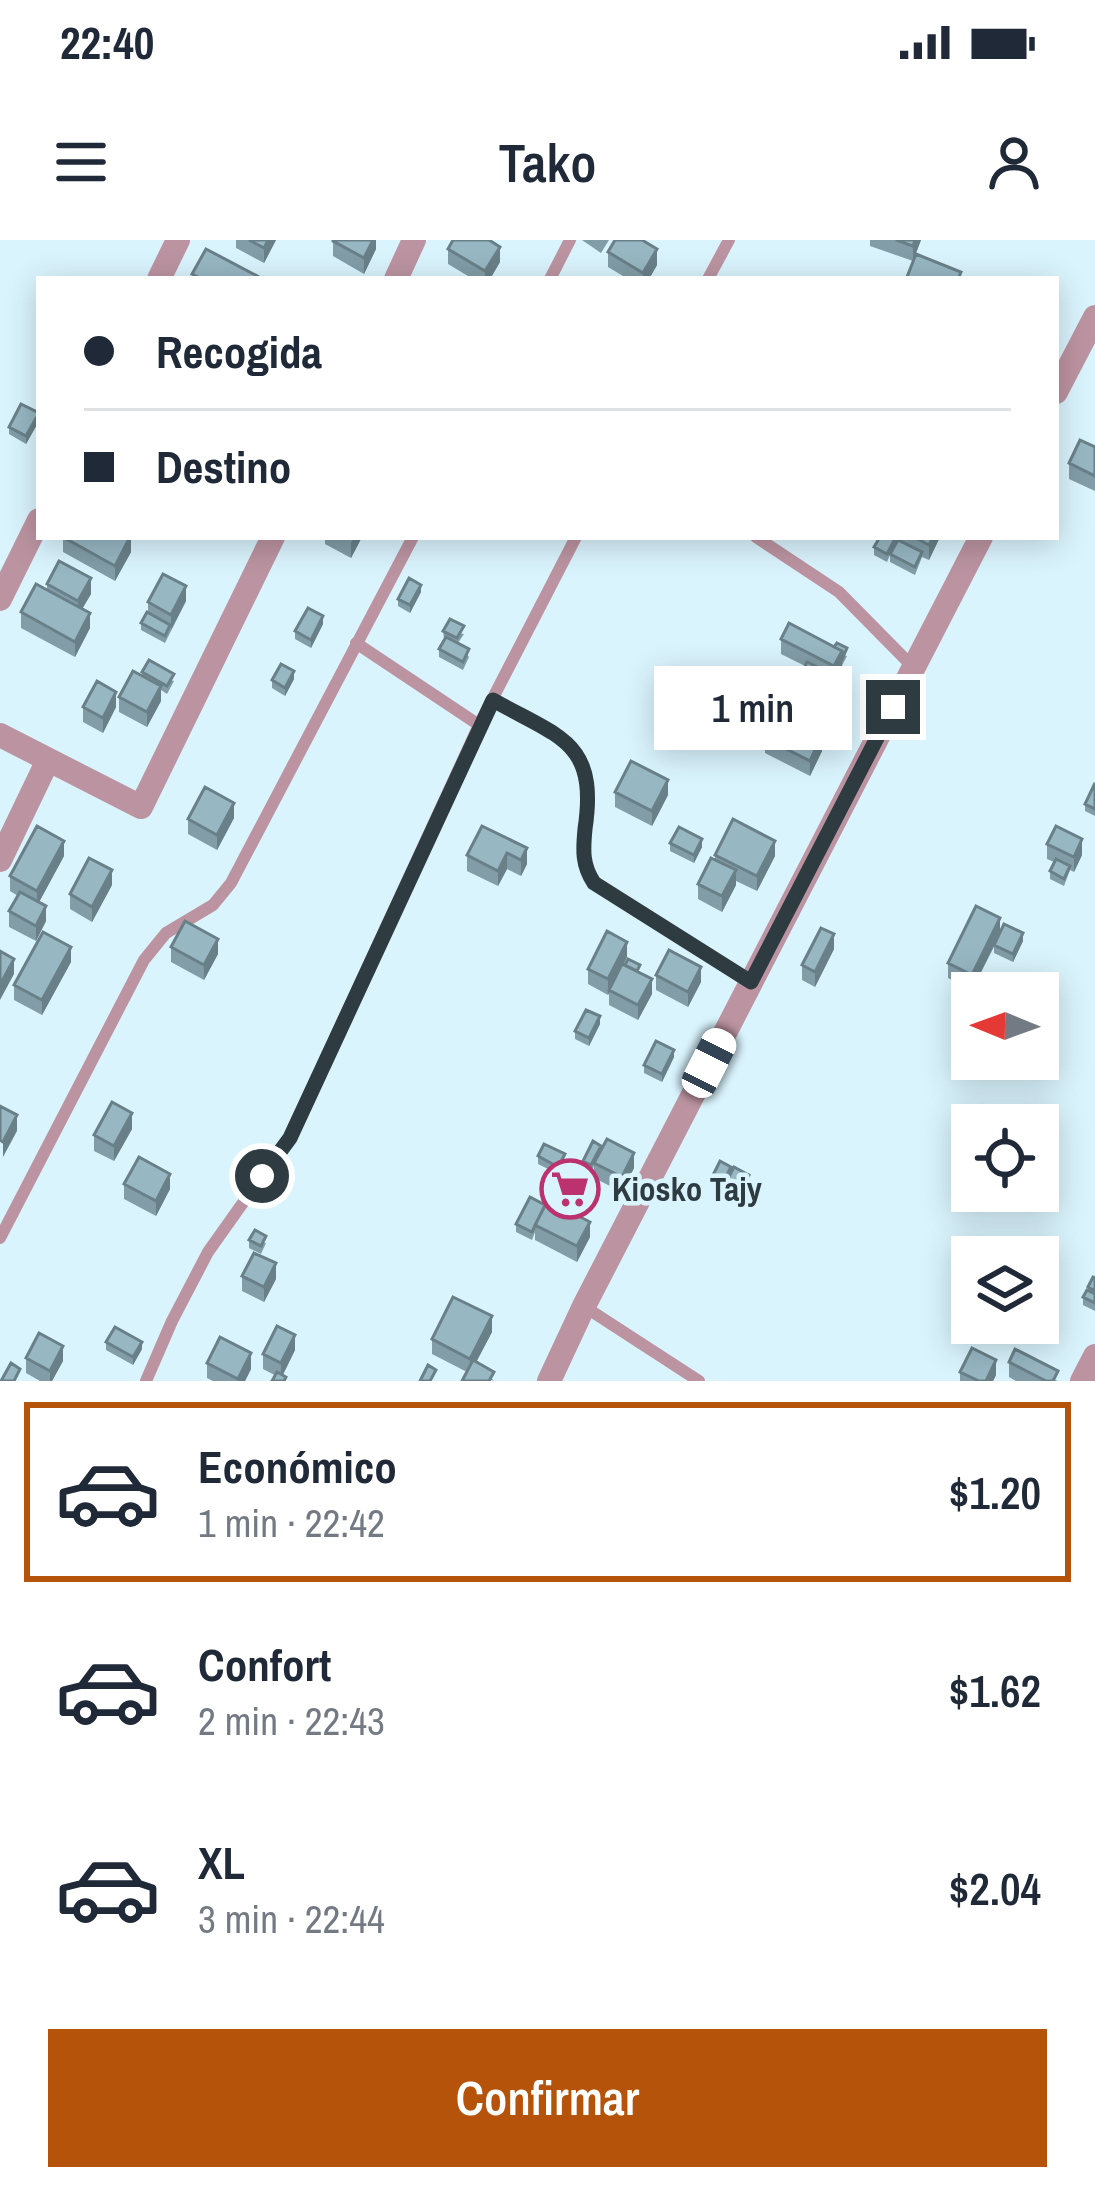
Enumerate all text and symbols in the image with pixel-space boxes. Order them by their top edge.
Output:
text: 22:40 [60,12,154,73]
text: Tako [498,126,597,199]
icon: menu [48,129,114,195]
icon: person [981,129,1047,195]
text: Recogida [156,321,322,382]
text: Destino [156,436,291,497]
callout: 1 min [653,665,851,749]
route end [866,680,920,734]
text: 1 min [712,682,794,734]
north arrow [951,972,1059,1080]
map controls [951,972,1059,1344]
car [677,1023,741,1103]
button: locate [951,1104,1059,1212]
route start [235,1149,289,1203]
supermarket icon: Kiosko Tajy [539,1158,601,1220]
place label: Kiosko Tajy [612,1167,762,1211]
button: layers [951,1236,1059,1344]
text: Económico [198,1436,397,1497]
icon: car [54,1438,162,1546]
text: $1.20 [949,1462,1041,1523]
text: 1 min · 22:42 [198,1497,385,1549]
text: Confort [198,1634,331,1695]
icon: car [54,1636,162,1744]
text: $1.62 [949,1660,1041,1721]
text: 2 min · 22:43 [198,1695,385,1747]
text: XL [198,1832,245,1893]
icon: car [54,1834,162,1942]
text: $2.04 [949,1858,1041,1919]
text: 3 min · 22:44 [198,1893,385,1945]
button: Confirmar [48,2029,1047,2167]

